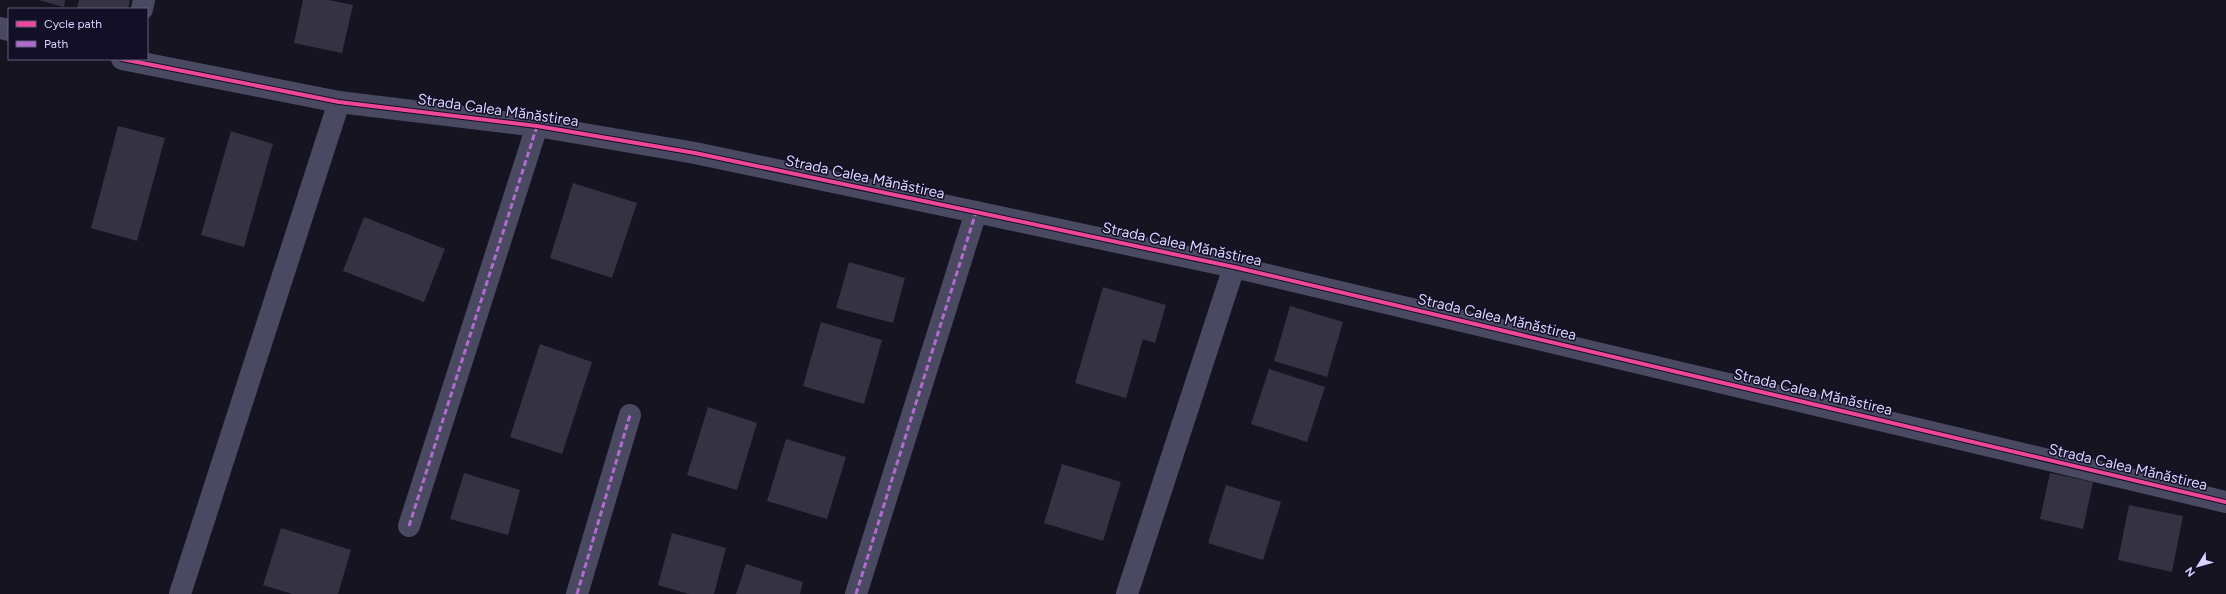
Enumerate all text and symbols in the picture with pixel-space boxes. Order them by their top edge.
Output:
legend [8,8,148,60]
text: Cycle path [44,17,102,31]
text: Path [44,37,68,51]
street label: Strada Calea Mănăstirea [416,90,580,130]
street label: Strada Calea Mănăstirea [784,151,946,203]
street label: Strada Calea Mănăstirea [1101,218,1263,270]
street label: Strada Calea Mănăstirea [1416,290,1578,344]
street label: Strada Calea Mănăstirea [1732,365,1894,419]
street label: Strada Calea Mănăstirea [2047,440,2209,494]
north arrow [2178,546,2218,586]
text: N [2183,564,2198,579]

